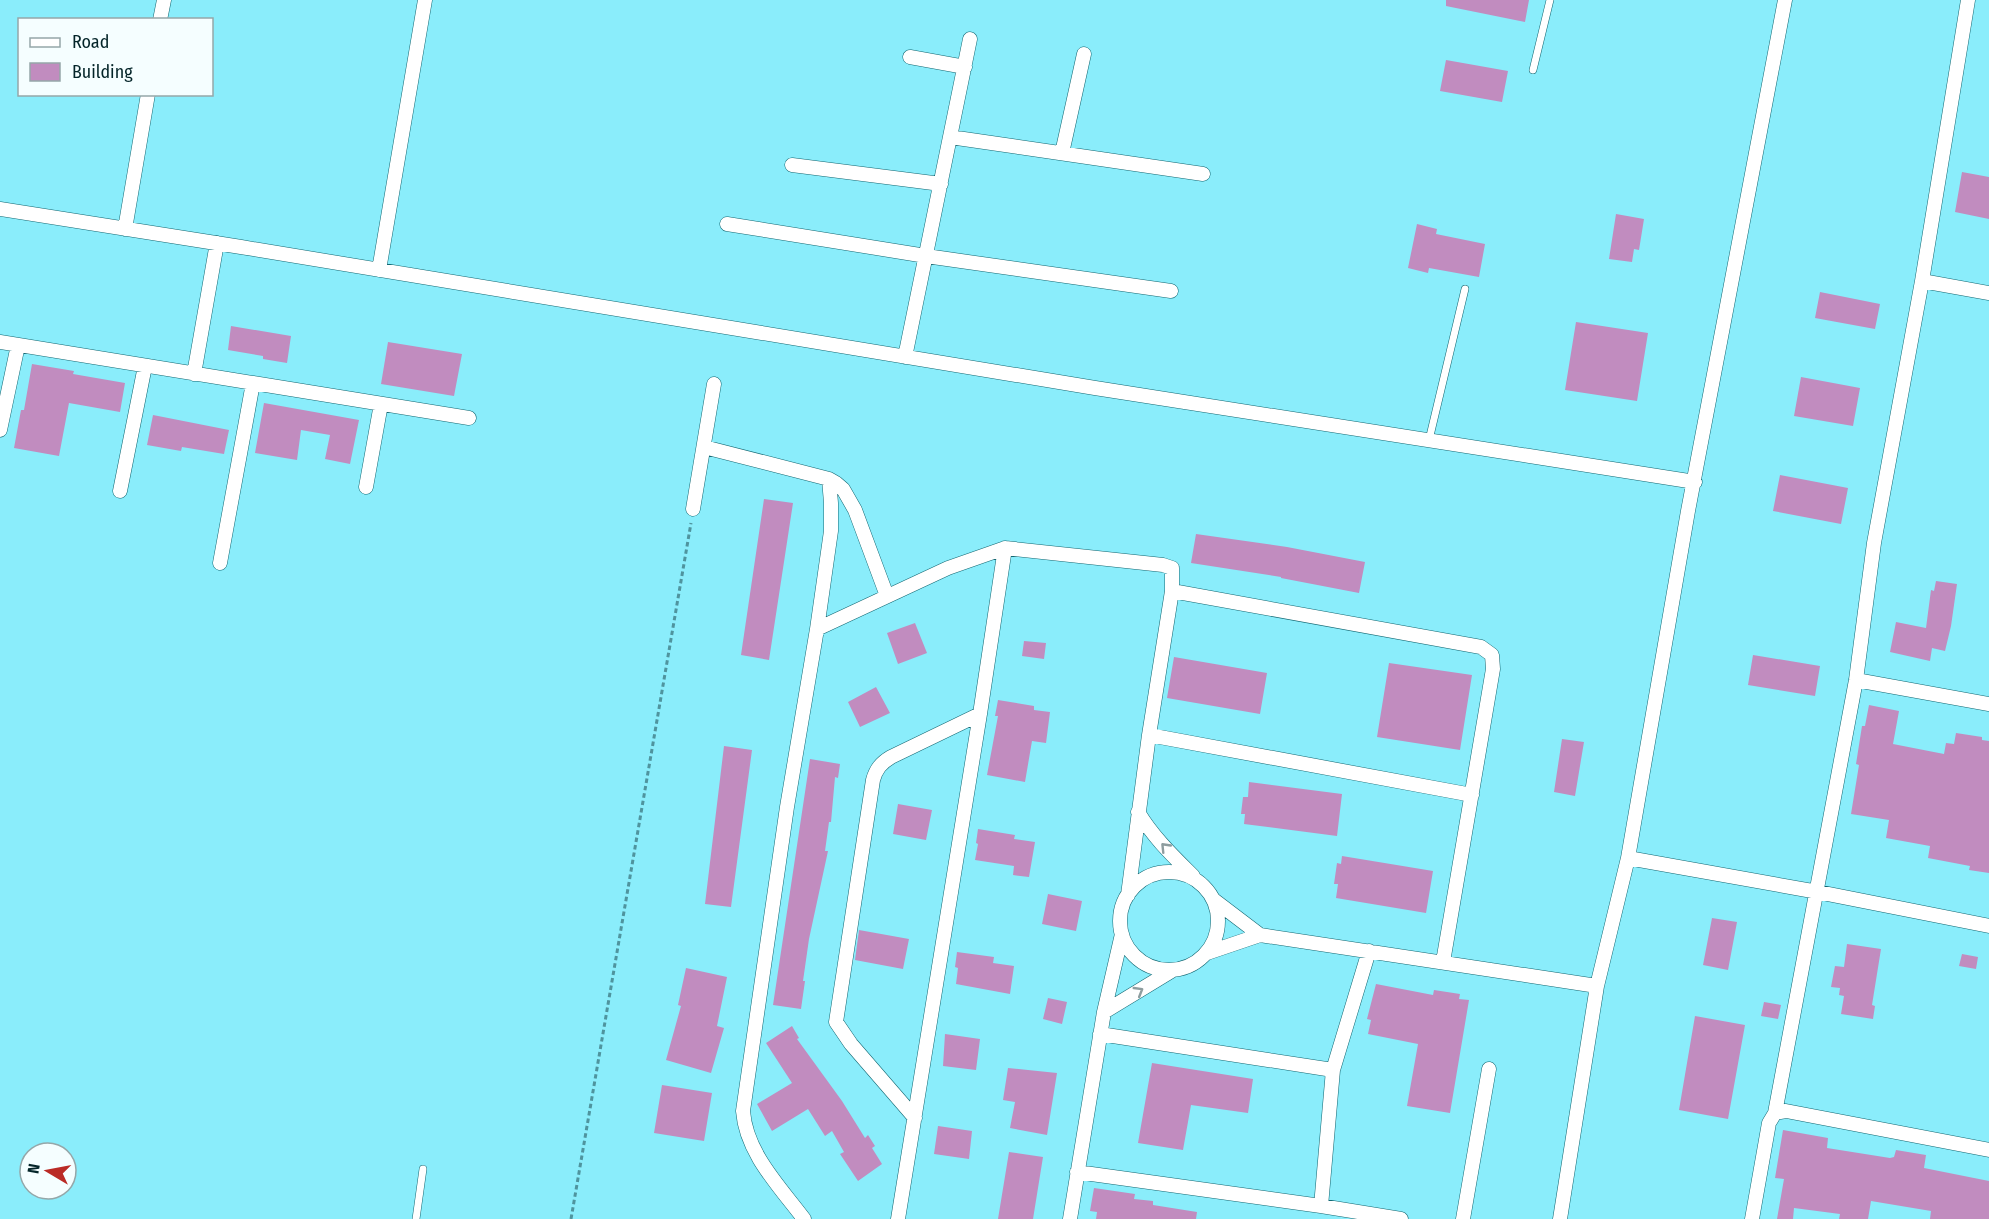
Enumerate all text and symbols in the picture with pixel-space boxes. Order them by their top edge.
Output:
legend [18,18,213,96]
text: Road [72,31,109,53]
text: Building [72,61,133,83]
one-way arrow [1161,844,1172,854]
one-way arrow [1132,988,1143,999]
north arrow [18,1141,78,1201]
text: N [24,1162,44,1175]

